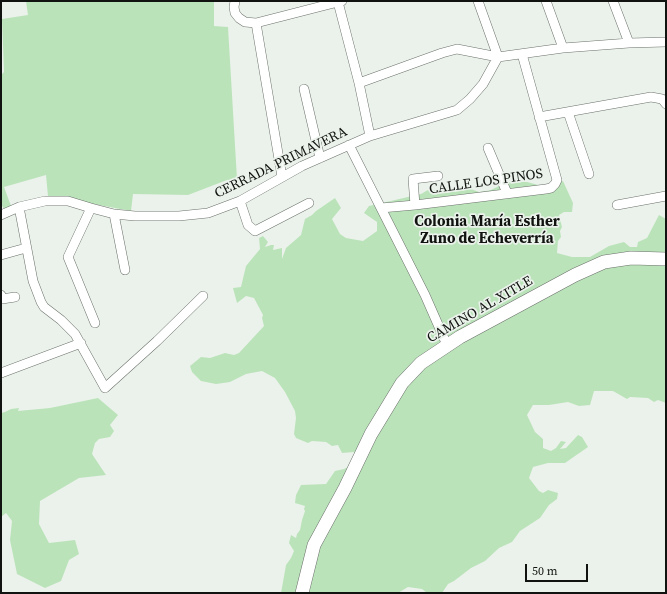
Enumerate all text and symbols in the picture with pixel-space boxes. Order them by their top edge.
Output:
street label: CERRADA PRIMAVERA [212,124,350,202]
street label: CALLE LOS PINOS [428,166,544,198]
district label: Colonia María Esther Zuno de Echeverría [414,213,560,248]
street label: CAMINO AL XITLE [424,273,536,347]
scale bar [527,556,590,582]
text: 50 m [532,563,558,579]

